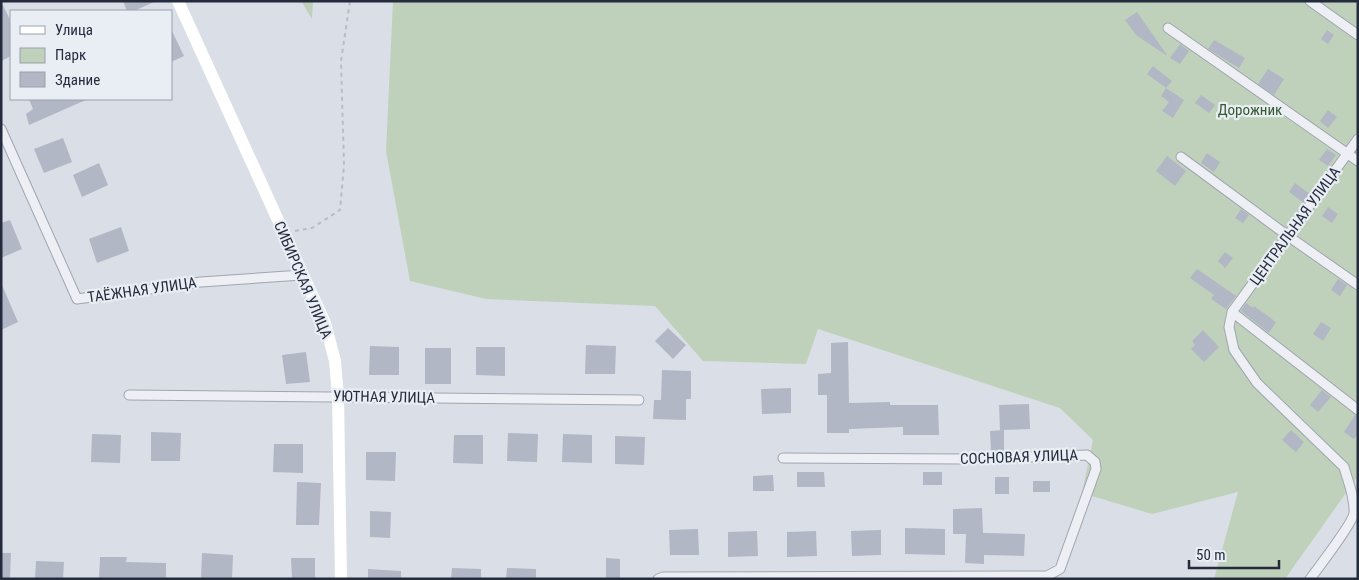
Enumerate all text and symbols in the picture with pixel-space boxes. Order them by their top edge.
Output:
legend [10,10,172,100]
text: Улица [55,21,93,39]
text: Парк [55,46,86,64]
text: Здание [55,71,100,89]
park label: Дорожник [1218,101,1282,119]
street label: ЦЕНТРАЛЬНАЯ УЛИЦА [1246,163,1344,289]
street label: СИБИРСКАЯ УЛИЦА [270,219,336,342]
street label: ТАЁЖНАЯ УЛИЦА [86,273,198,307]
street label: УЮТНАЯ УЛИЦА [333,387,435,407]
street label: СОСНОВАЯ УЛИЦА [960,446,1079,468]
scale bar [1189,538,1279,570]
text: 50 m [1196,546,1226,564]

